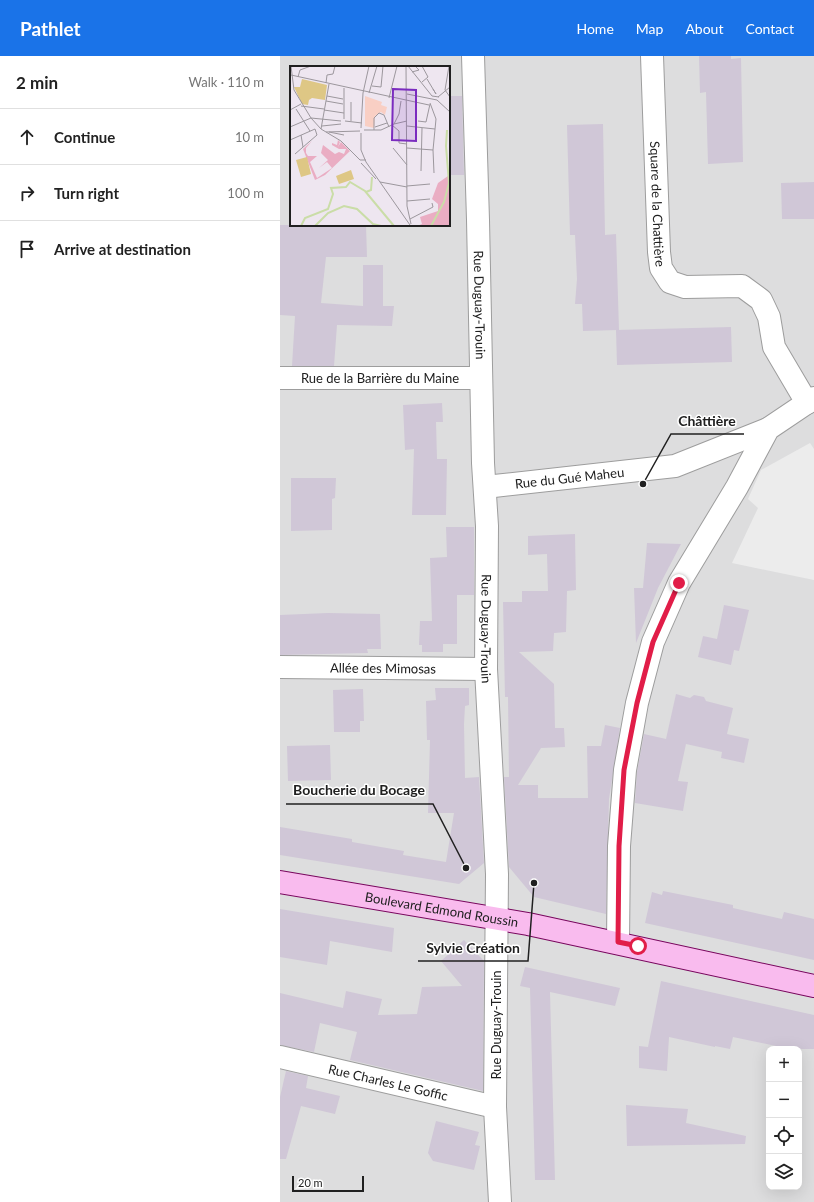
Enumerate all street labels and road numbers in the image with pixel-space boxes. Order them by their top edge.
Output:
street label: Square de la Chattière [647,141,669,268]
street label: Rue Duguay-Trouin [471,250,489,360]
street label: Rue de la Barrière du Maine [301,370,459,386]
street label: Rue du Gué Maheu [514,464,625,492]
street label: Rue Duguay-Trouin [478,574,495,684]
street label: Allée des Mimosas [330,659,436,677]
street label: Boulevard Edmond Roussin [364,889,520,930]
street label: Rue Duguay-Trouin [488,970,504,1080]
street label: Rue Charles Le Goffic [327,1061,449,1104]

